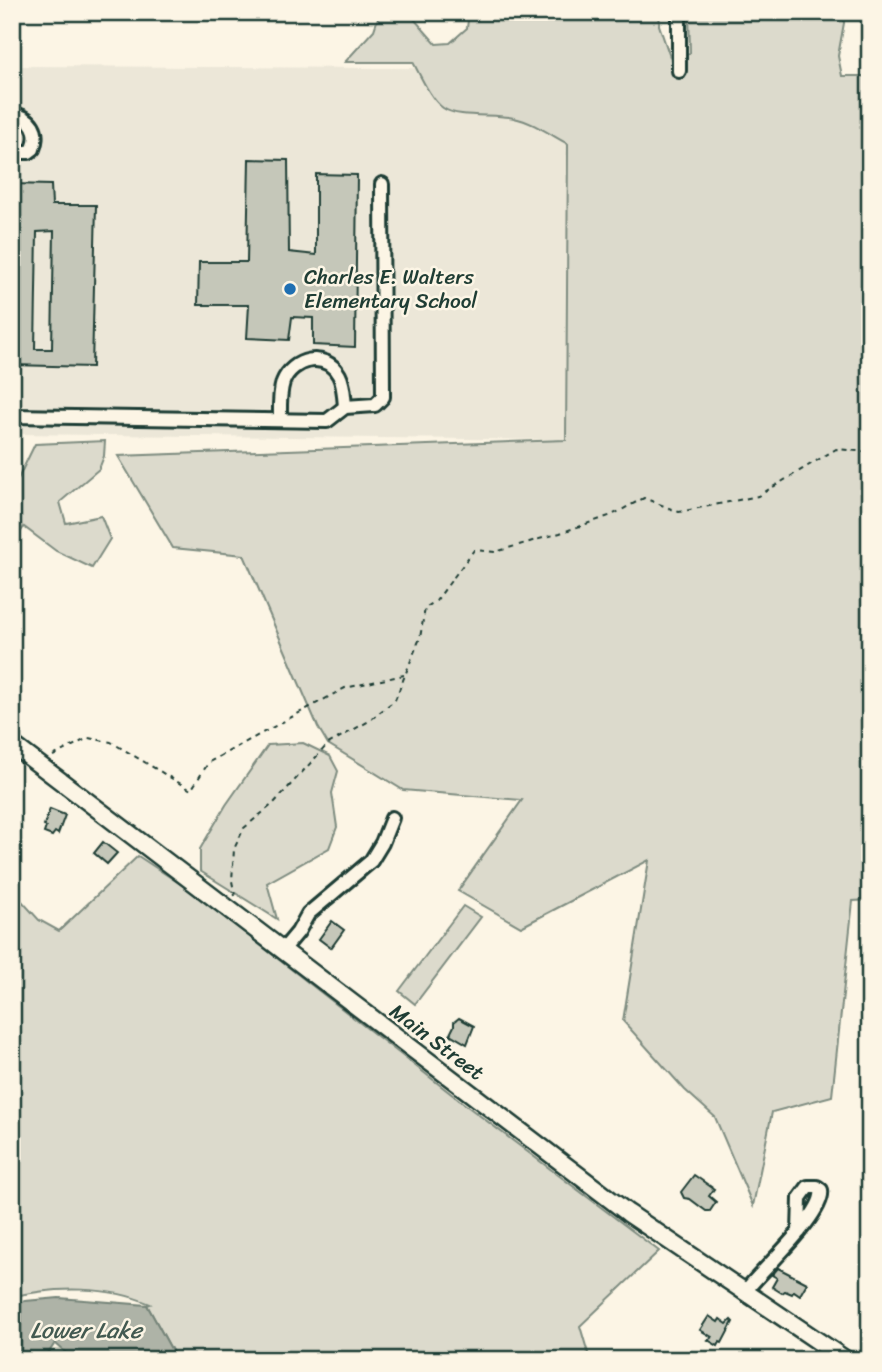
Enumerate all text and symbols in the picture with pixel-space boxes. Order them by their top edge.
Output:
place label: Charles E. Walters Elementary School [304,258,478,320]
marker: Charles E. Walters Elementary School [282,281,298,297]
street label: Main Street [381,993,493,1091]
water label: Lower Lake [30,1310,144,1351]

